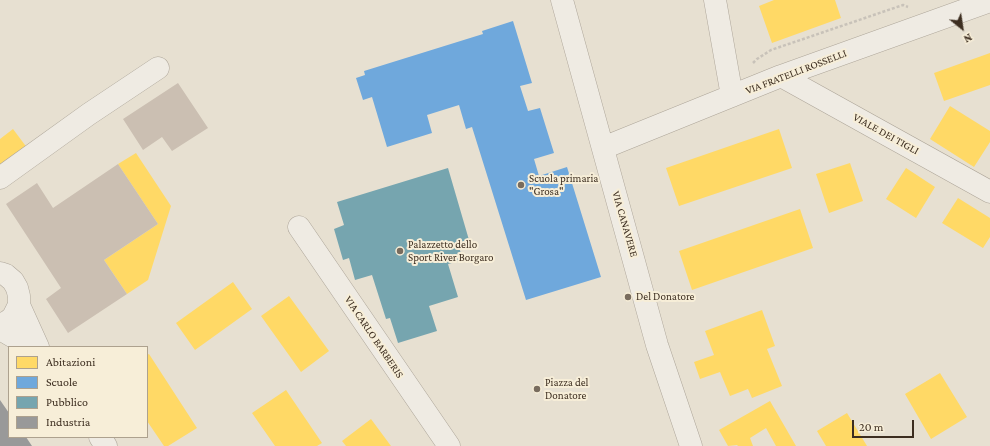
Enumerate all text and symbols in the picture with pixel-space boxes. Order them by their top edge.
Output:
north arrow [942,8,982,48]
text: N [962,31,974,45]
street label: VIA FRATELLI ROSSELLI [744,47,848,97]
street label: VIALE DEI TIGLI [851,110,921,158]
place label: Scuola primaria "Grosa" [529,172,598,198]
marker: Scuola primaria "Grosa" [516,180,526,190]
street label: VIA CANAVERE [609,189,641,259]
place label: Palazzetto dello Sport River Borgaro [408,238,493,264]
marker: Palazzetto dello Sport River Borgaro [395,246,405,256]
place label: Del Donatore [636,290,694,304]
marker: Del Donatore [623,292,633,302]
street label: VIA CARLO BARBERIS [342,293,406,381]
legend [8,346,148,438]
text: Abitazioni [46,355,95,369]
text: Scuole [46,375,77,389]
place label: Piazza del Donatore [545,376,588,402]
marker: Piazza del Donatore [532,384,542,394]
text: Pubblico [46,395,88,409]
scale bar [854,412,916,438]
text: Industria [46,415,90,429]
text: 20 m [859,420,883,434]

